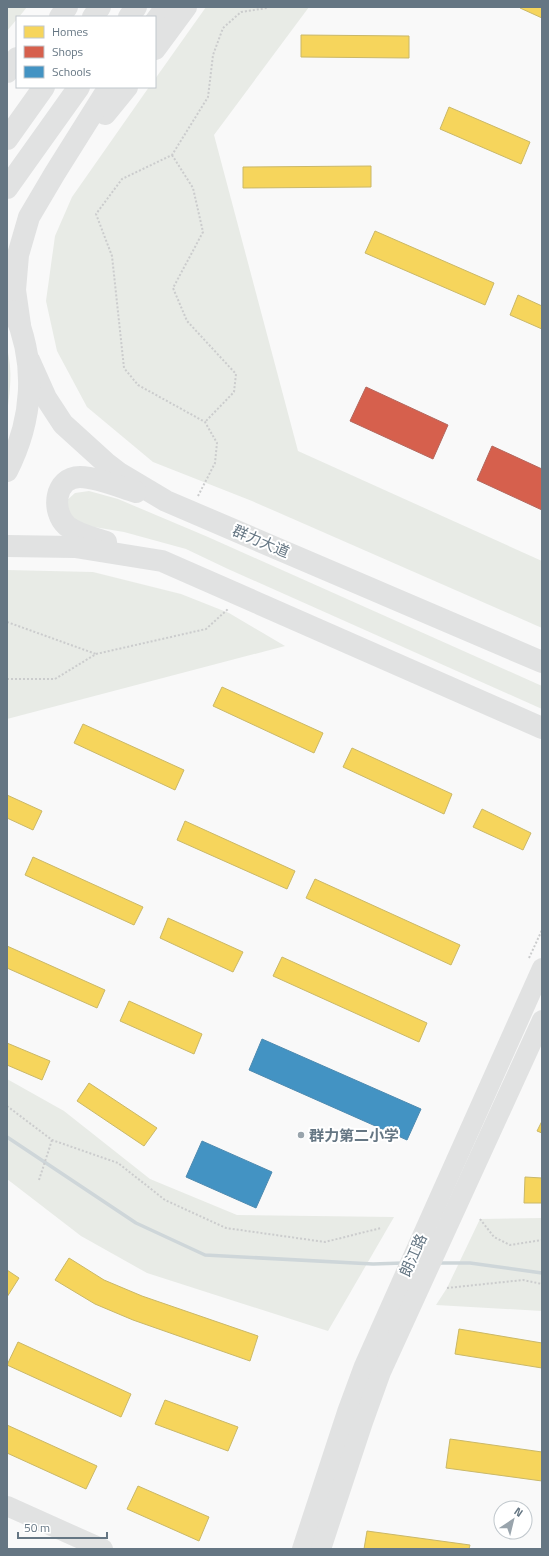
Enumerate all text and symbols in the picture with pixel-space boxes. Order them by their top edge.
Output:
legend [16,16,156,88]
text: Homes [52,22,88,41]
text: Shops [52,42,84,61]
text: Schools [52,62,92,81]
street label: 群力大道 [229,519,293,563]
place label: 群力第二小学 [309,1124,399,1147]
marker: 群力第二小学 [296,1130,306,1140]
street label: 朗江路 [393,1230,433,1280]
north arrow [493,1500,533,1540]
text: N [511,1503,526,1521]
scale bar [18,1514,107,1540]
text: 50 m [24,1518,50,1537]

